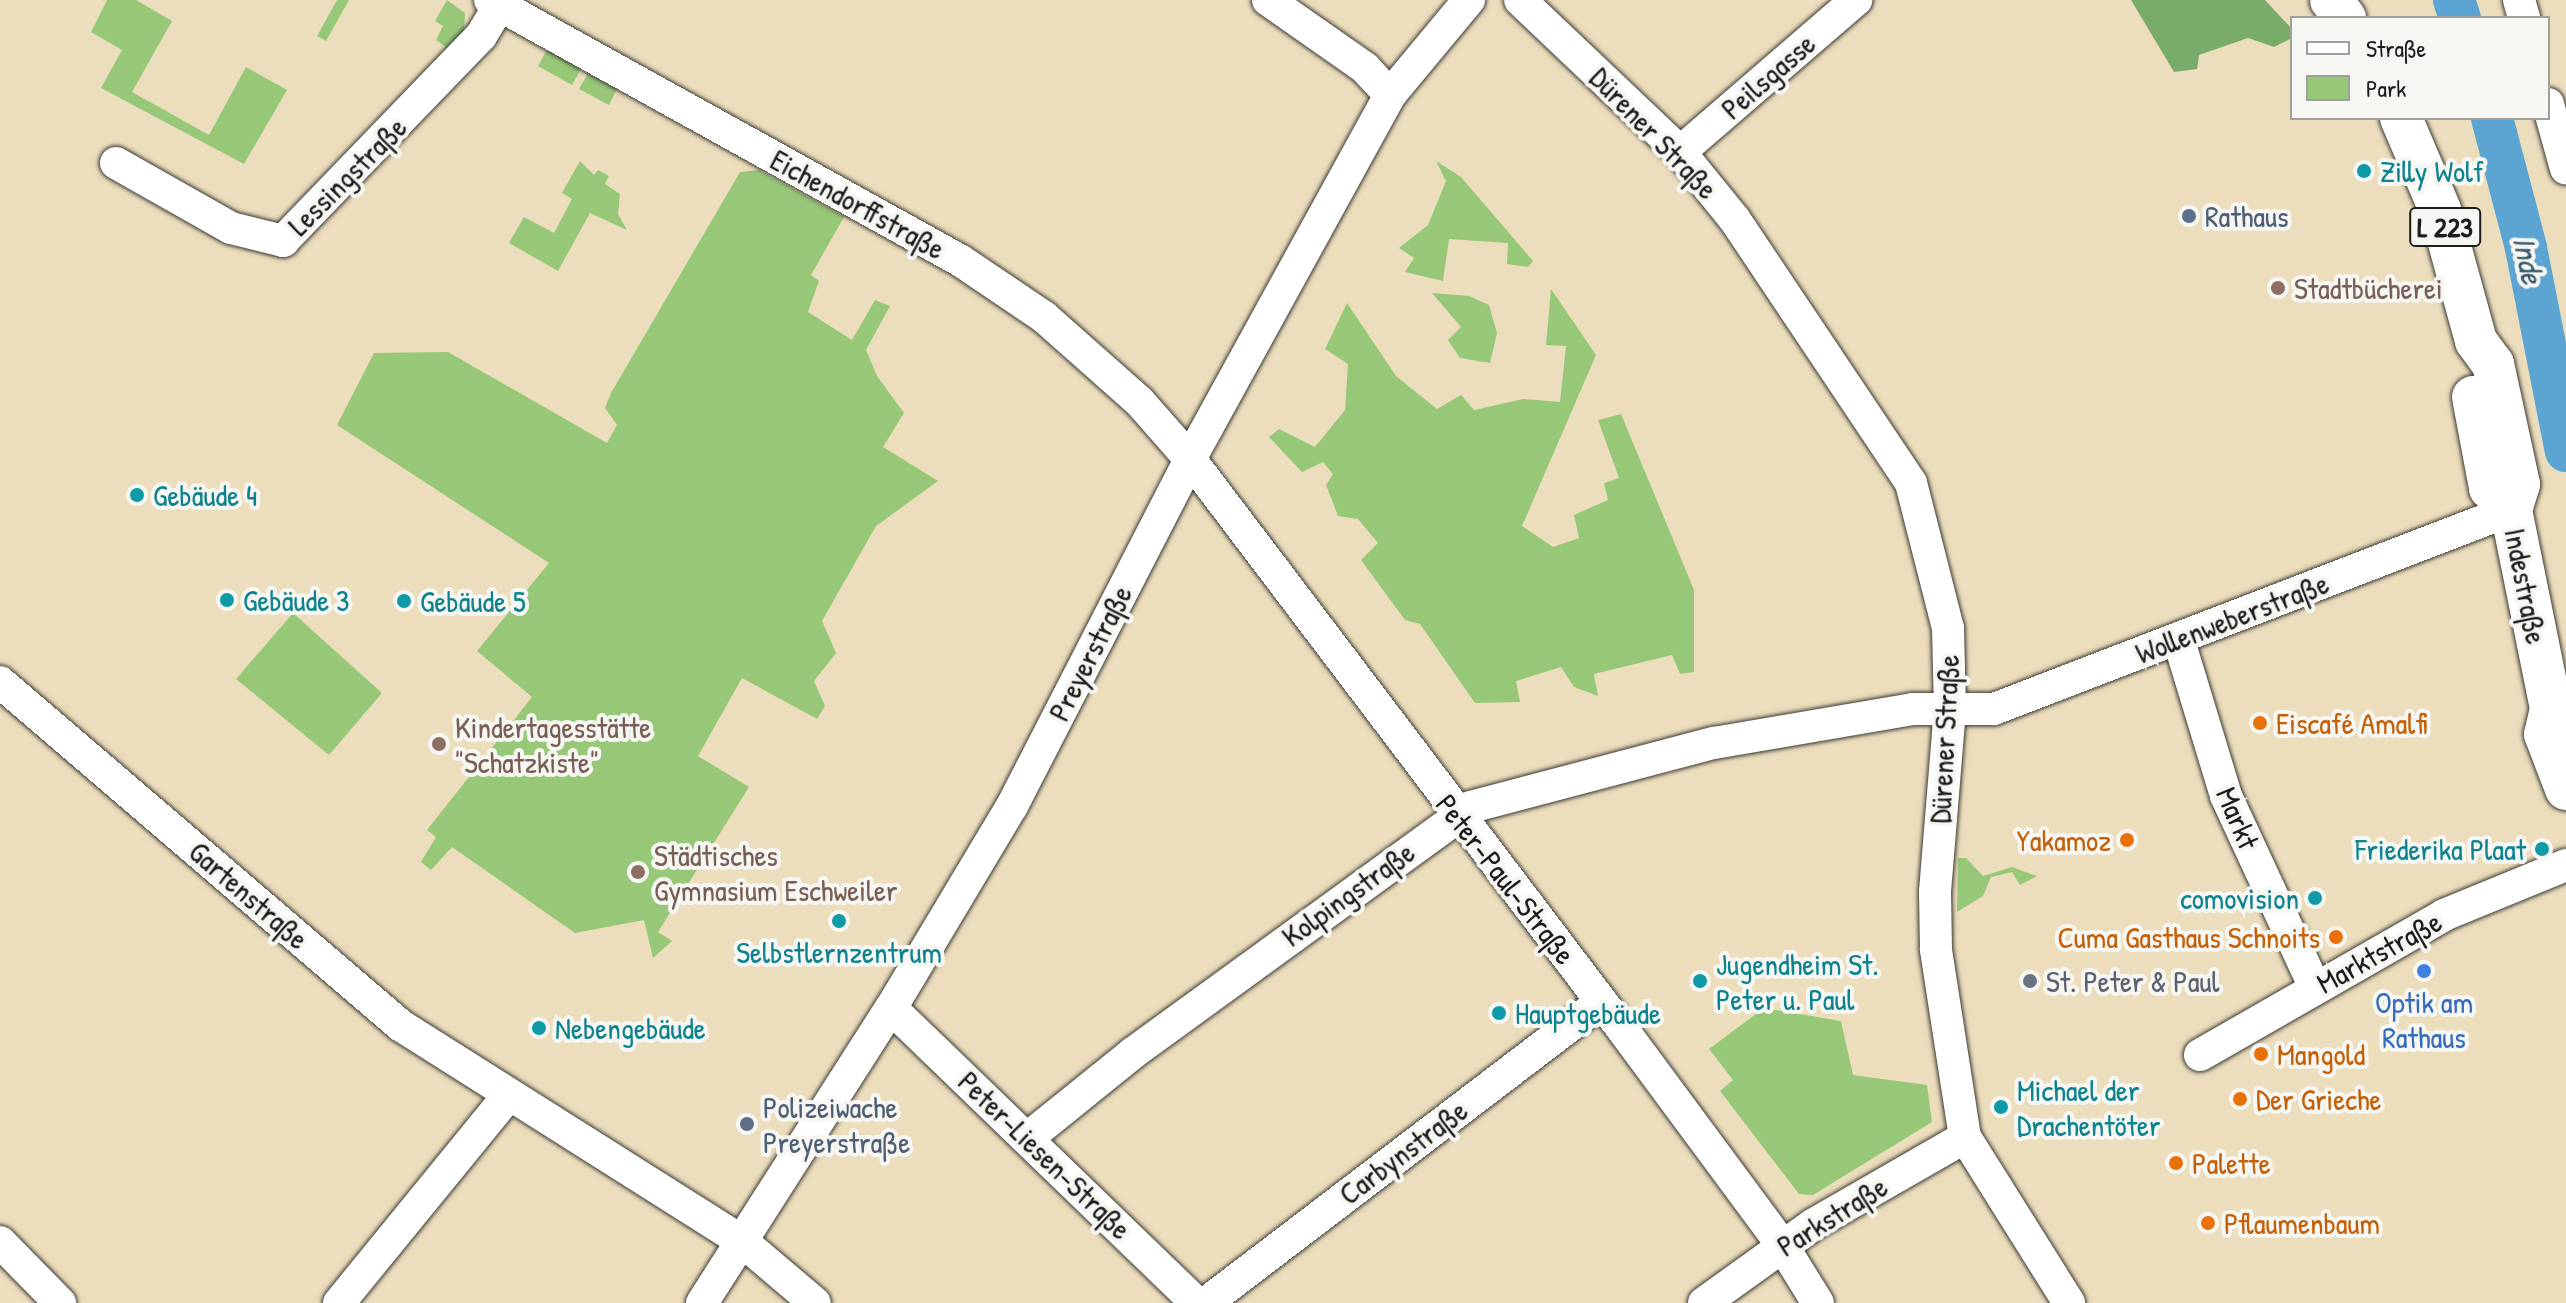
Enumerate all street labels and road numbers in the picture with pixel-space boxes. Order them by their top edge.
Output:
street label: Peilsgasse [1714,25,1822,127]
street label: Dürener Straße [1582,60,1726,206]
street label: Lessingstraße [280,109,414,243]
street label: Eichendorffstraße [765,141,951,267]
road number: L 223 [2409,203,2481,251]
street label: Indestraße [2497,525,2555,647]
street label: Wollenweberstraße [2130,565,2334,671]
street label: Preyerstraße [1041,579,1139,727]
street label: Dürener Straße [1922,654,1966,824]
street label: Markt [2209,782,2267,854]
street label: Peter-Paul-Straße [1428,787,1584,971]
street label: Gartenstraße [182,833,316,957]
street label: Kolpingstraße [1275,834,1421,954]
street label: Marktstraße [2310,903,2448,1001]
street label: Peter-Liesen-Straße [951,1063,1139,1247]
street label: Carbynstraße [1332,1092,1474,1212]
street label: Parkstraße [1770,1168,1894,1264]

